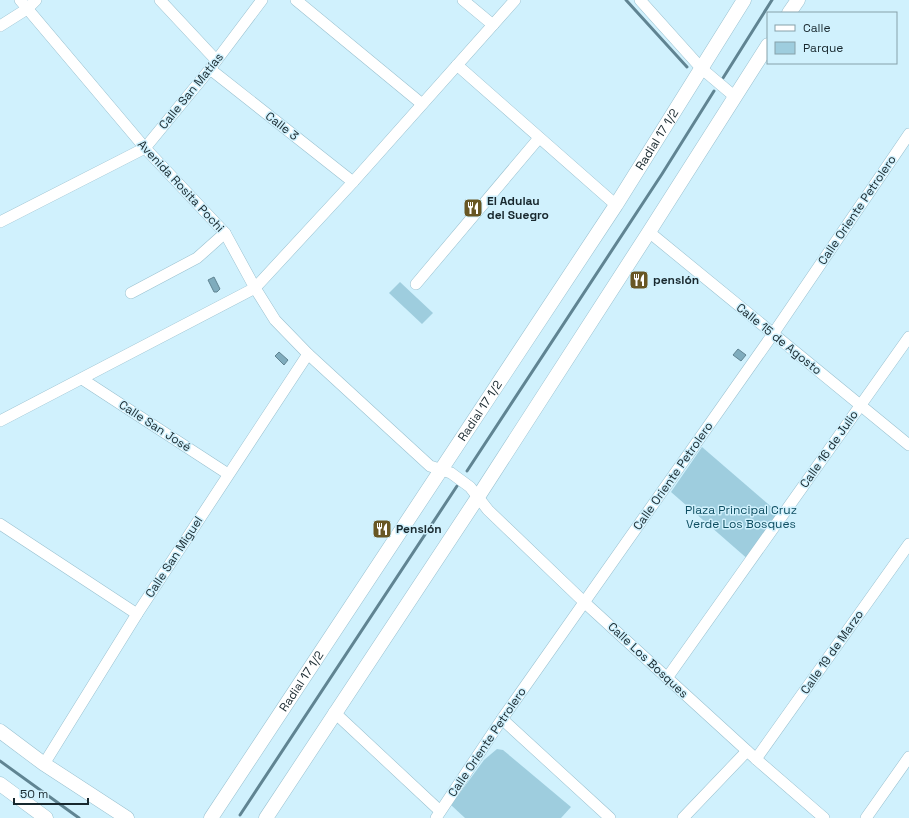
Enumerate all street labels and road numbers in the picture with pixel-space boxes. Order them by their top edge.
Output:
street label: Calle San Matías [155,49,227,133]
street label: Radial 17 1/2 [632,106,682,173]
street label: Calle 3 [262,108,302,144]
street label: Avenida Rosita Pochi [134,137,228,235]
street label: Calle Oriente Petrolero [814,152,900,268]
street label: Calle 15 de Agosto [733,300,825,378]
street label: Radial 17 1/2 [454,377,506,444]
street label: Calle San José [116,397,194,455]
street label: Calle 16 de Julio [796,407,862,491]
street label: Calle Oriente Petrolero [629,419,717,533]
street label: Calle San Miguel [142,513,206,601]
street label: Calle 19 de Marzo [797,607,867,697]
street label: Calle Los Bosques [604,619,692,701]
street label: Radial 17 1/2 [276,648,327,715]
street label: Calle Oriente Petrolero [444,684,530,800]

